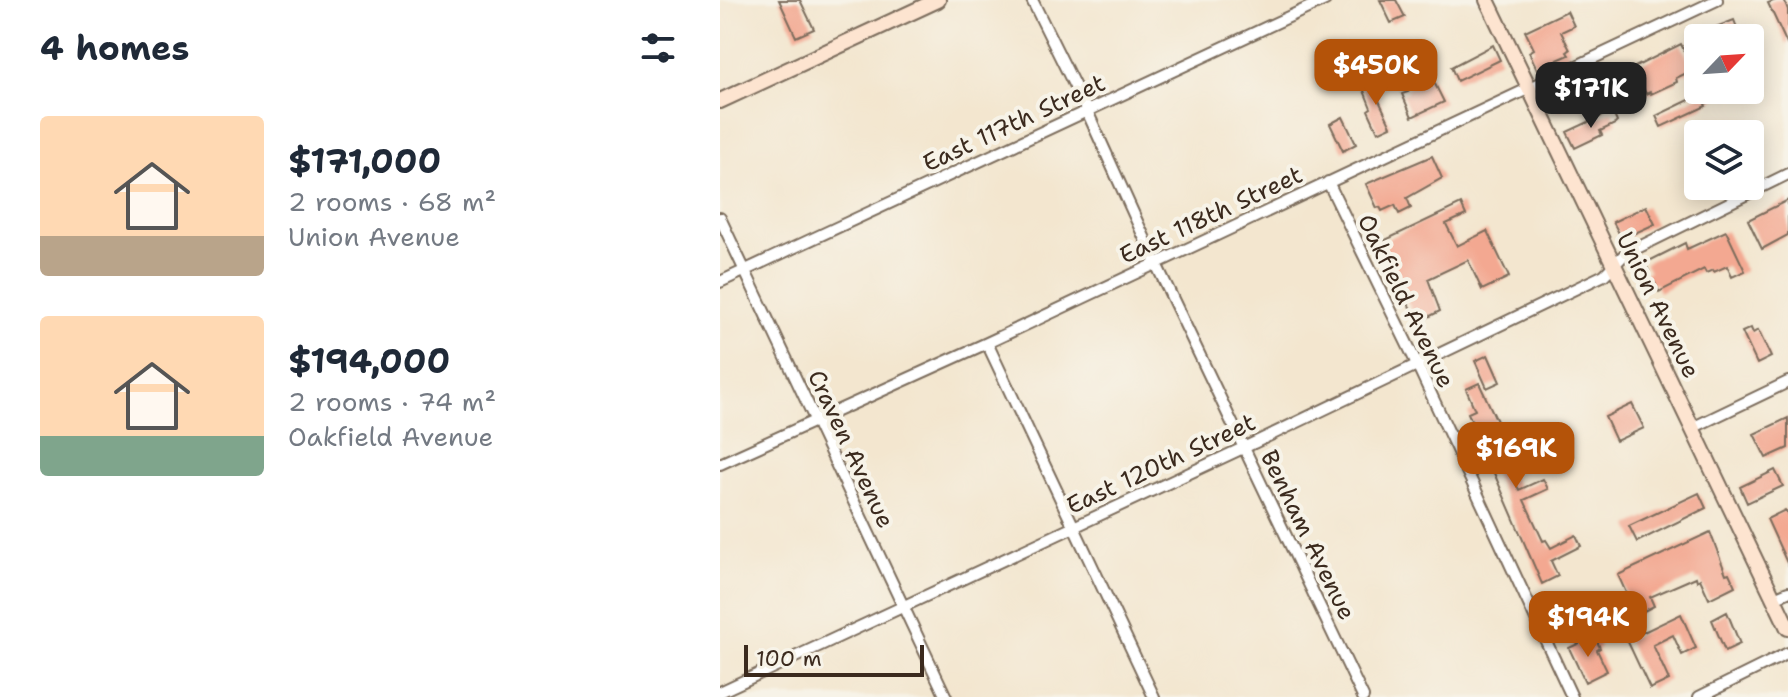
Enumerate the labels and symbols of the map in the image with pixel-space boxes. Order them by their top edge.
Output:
north arrow [1684,24,1764,104]
pin: $450K [1320,39,1432,107]
pin: $171K [1535,62,1647,130]
street label: East 117th Street [918,67,1110,179]
street label: East 118th Street [1114,159,1308,271]
street label: Oakfield Avenue [1350,209,1462,393]
street label: Union Avenue [1609,227,1707,383]
street label: Craven Avenue [800,365,902,533]
street label: East 120th Street [1061,406,1261,522]
pin: $169K [1460,422,1572,490]
street label: Benham Avenue [1253,445,1363,625]
pin: $194K [1532,591,1644,659]
scale bar [744,641,924,677]

